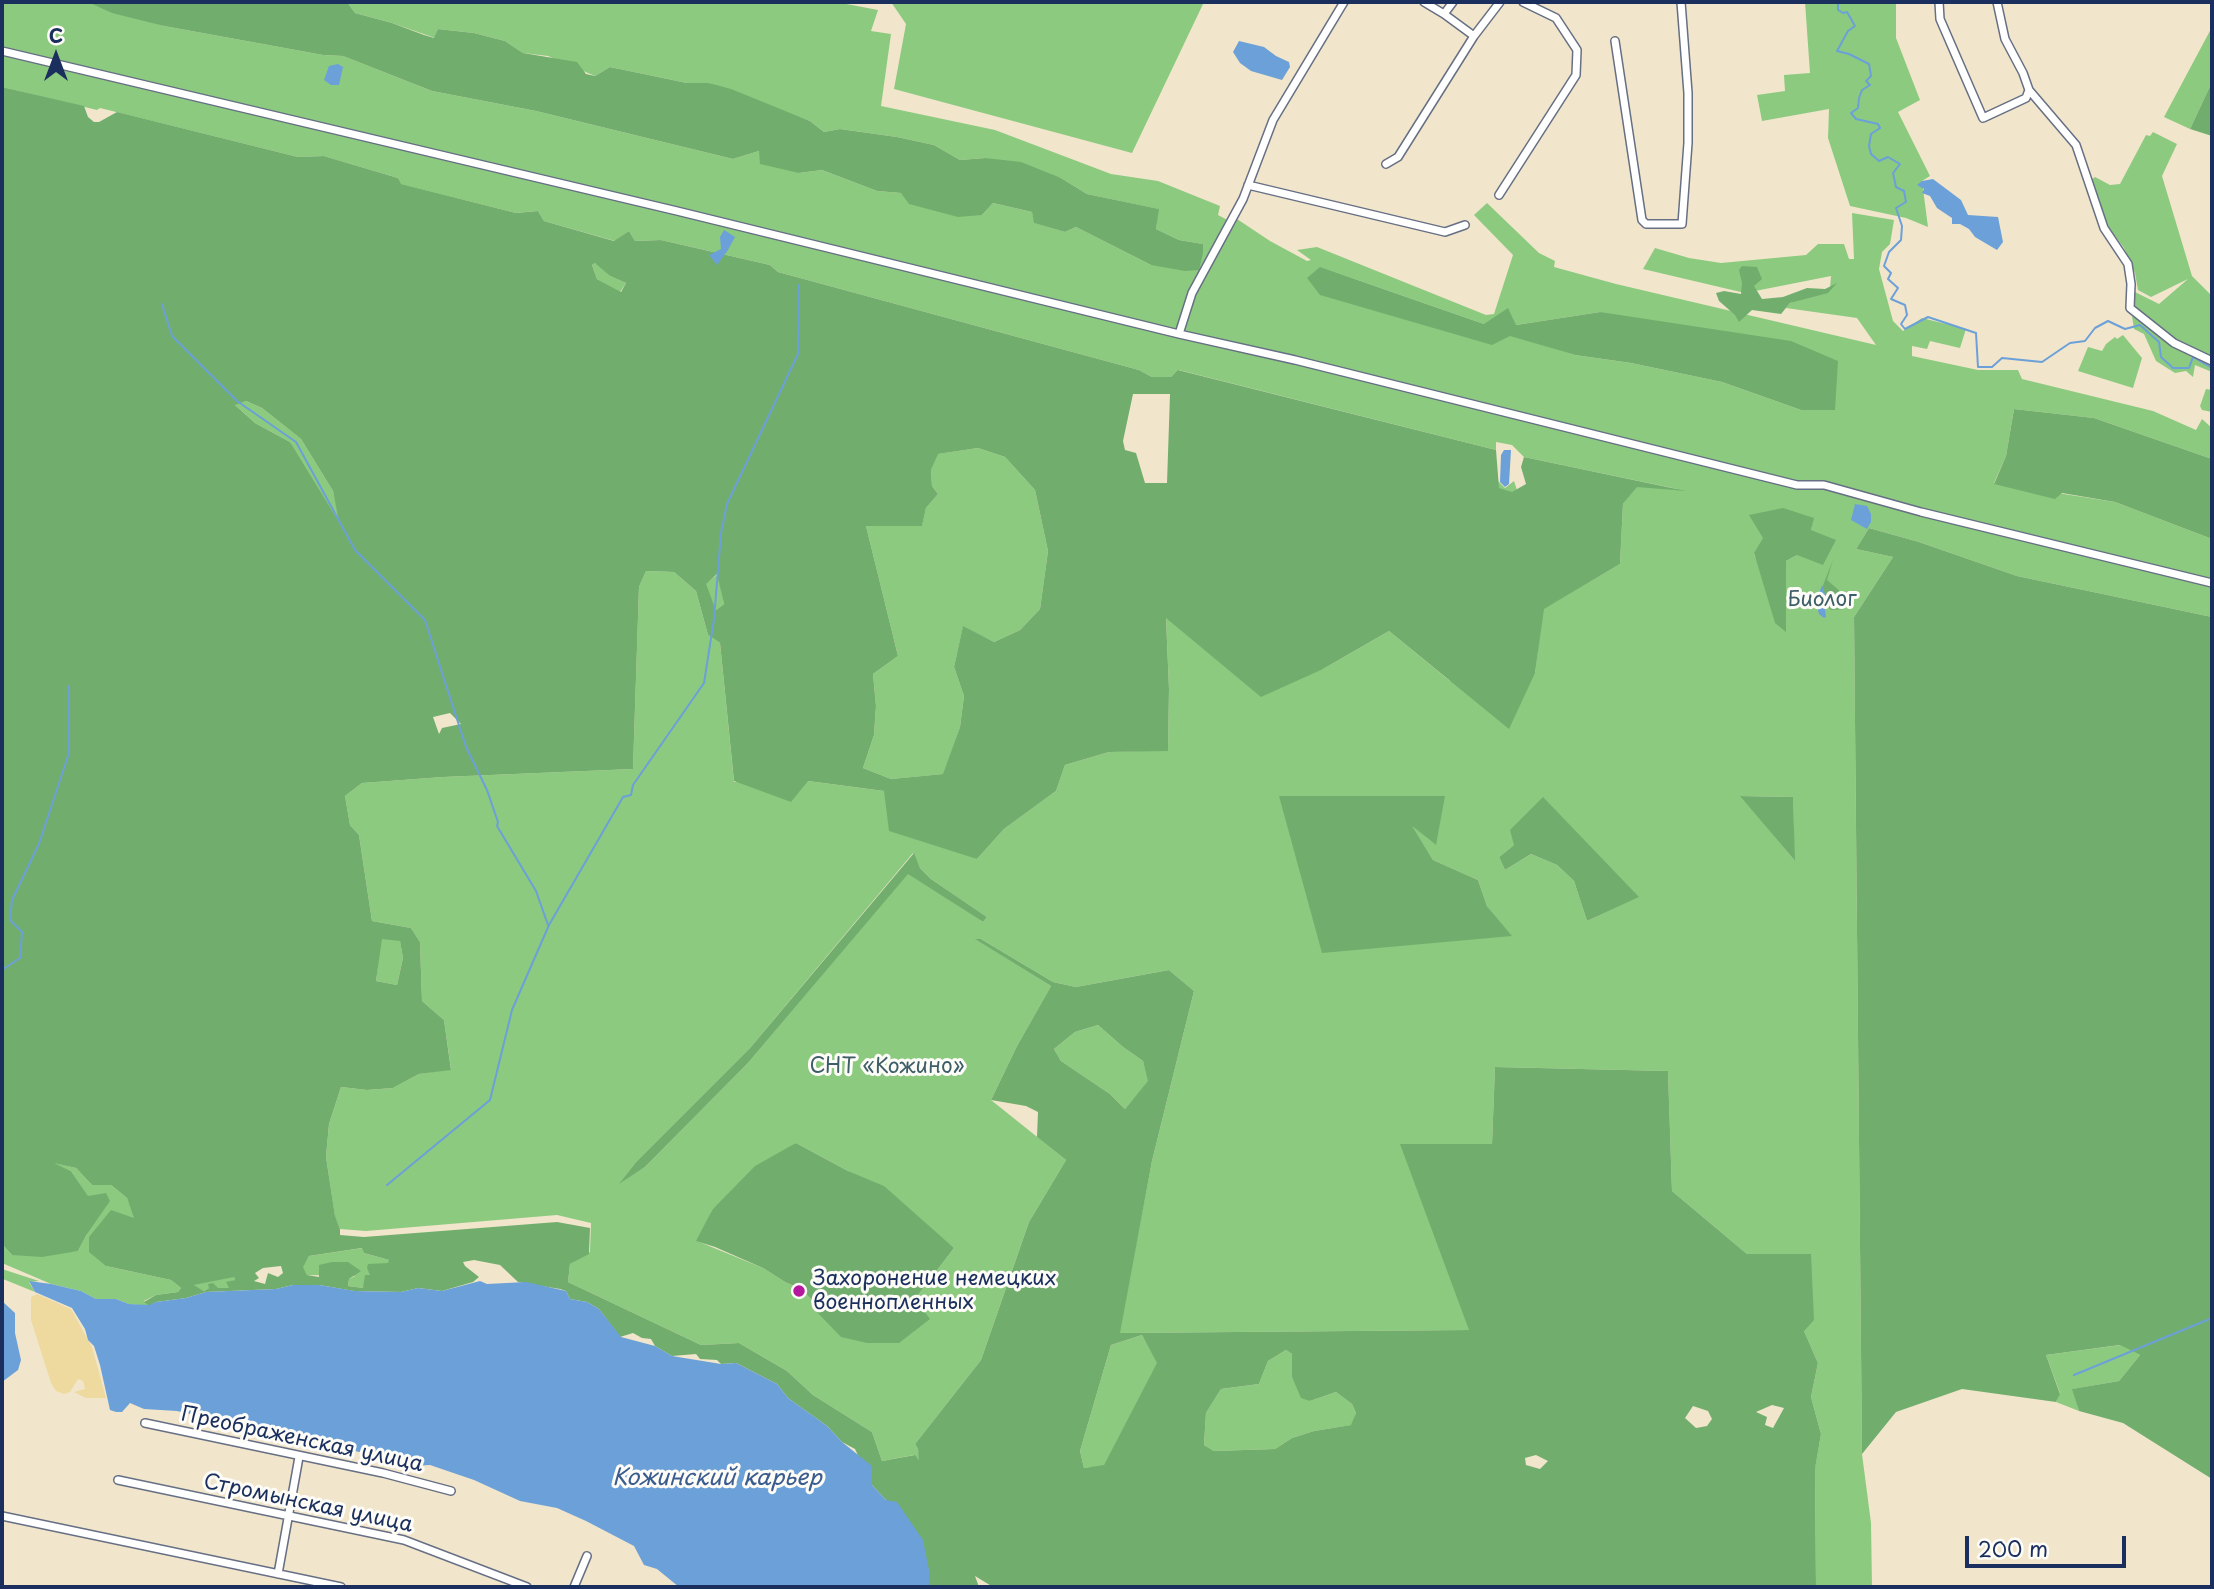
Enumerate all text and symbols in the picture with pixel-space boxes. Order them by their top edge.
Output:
north arrow [21,21,91,91]
text: С [49,21,63,49]
park label: Биолог [1788,587,1856,613]
park label: СНТ «Кожино» [809,1054,965,1080]
place label: Захоронение немецких военнопленных [813,1266,1056,1316]
marker: Захоронение немецких военнопленных [791,1283,807,1299]
street label: Преображенская улица [179,1402,425,1478]
water label: Кожинский карьер [612,1465,822,1493]
street label: Стромынская улица [201,1470,415,1538]
scale bar [1969,1522,2130,1566]
text: 200 m [1978,1532,2048,1564]

